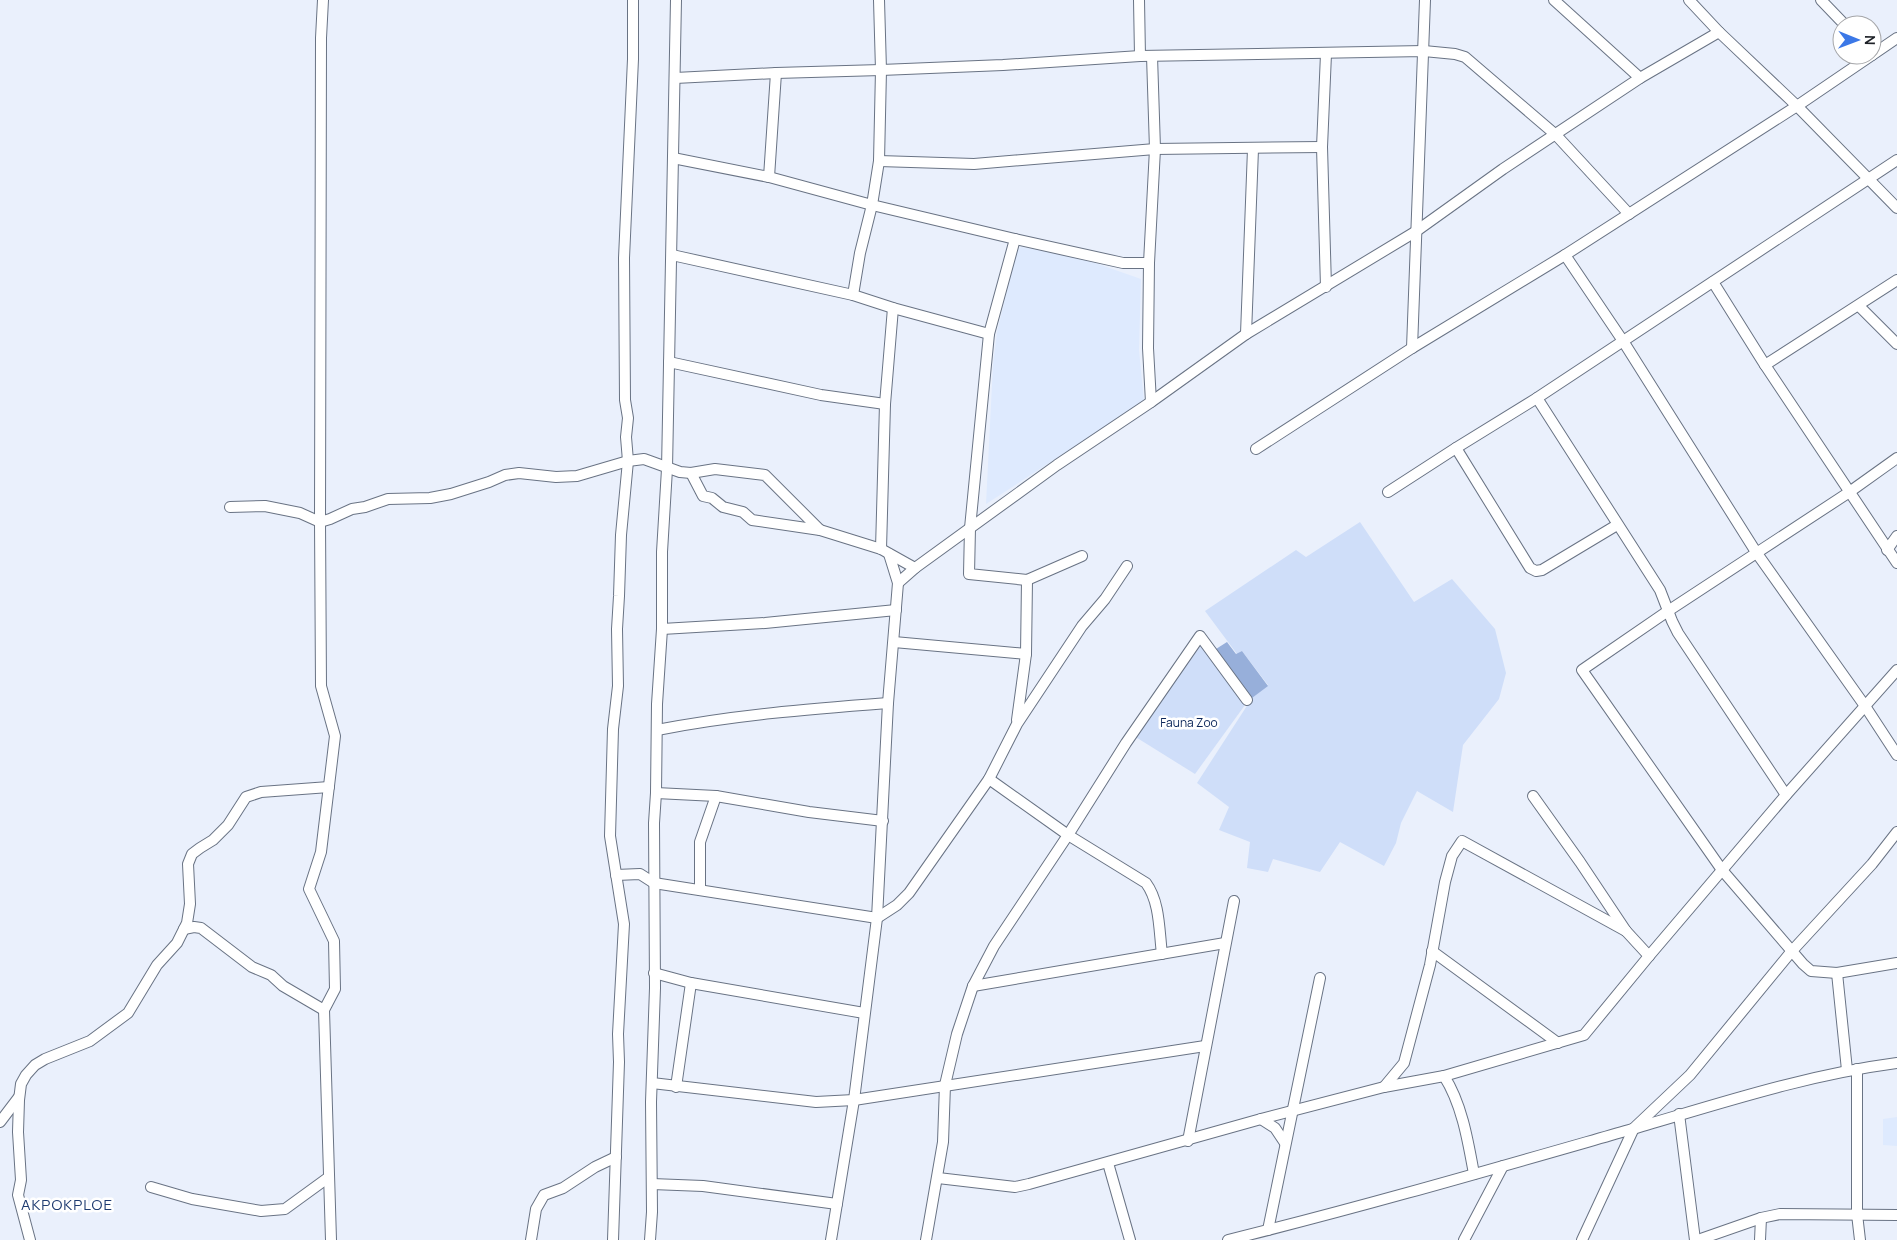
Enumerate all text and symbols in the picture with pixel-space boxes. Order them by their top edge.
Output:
north arrow [1832,15,1882,65]
text: N [1861,35,1880,45]
park label: Fauna Zoo [1160,714,1218,731]
district label: AKPOKPLOE [21,1194,113,1215]

